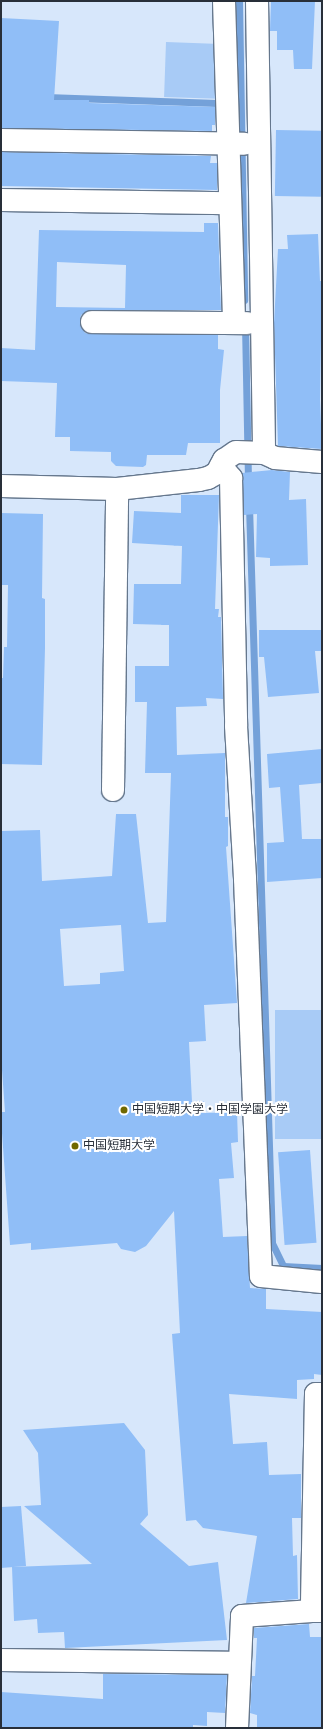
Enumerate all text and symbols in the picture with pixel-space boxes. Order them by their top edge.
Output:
place label: 中国短期大学・中国学園大学 [132,1103,288,1117]
marker: 中国短期大学・中国学園大学 [119,1105,129,1115]
place label: 中国短期大学 [83,1139,155,1153]
marker: 中国短期大学 [70,1141,80,1151]

